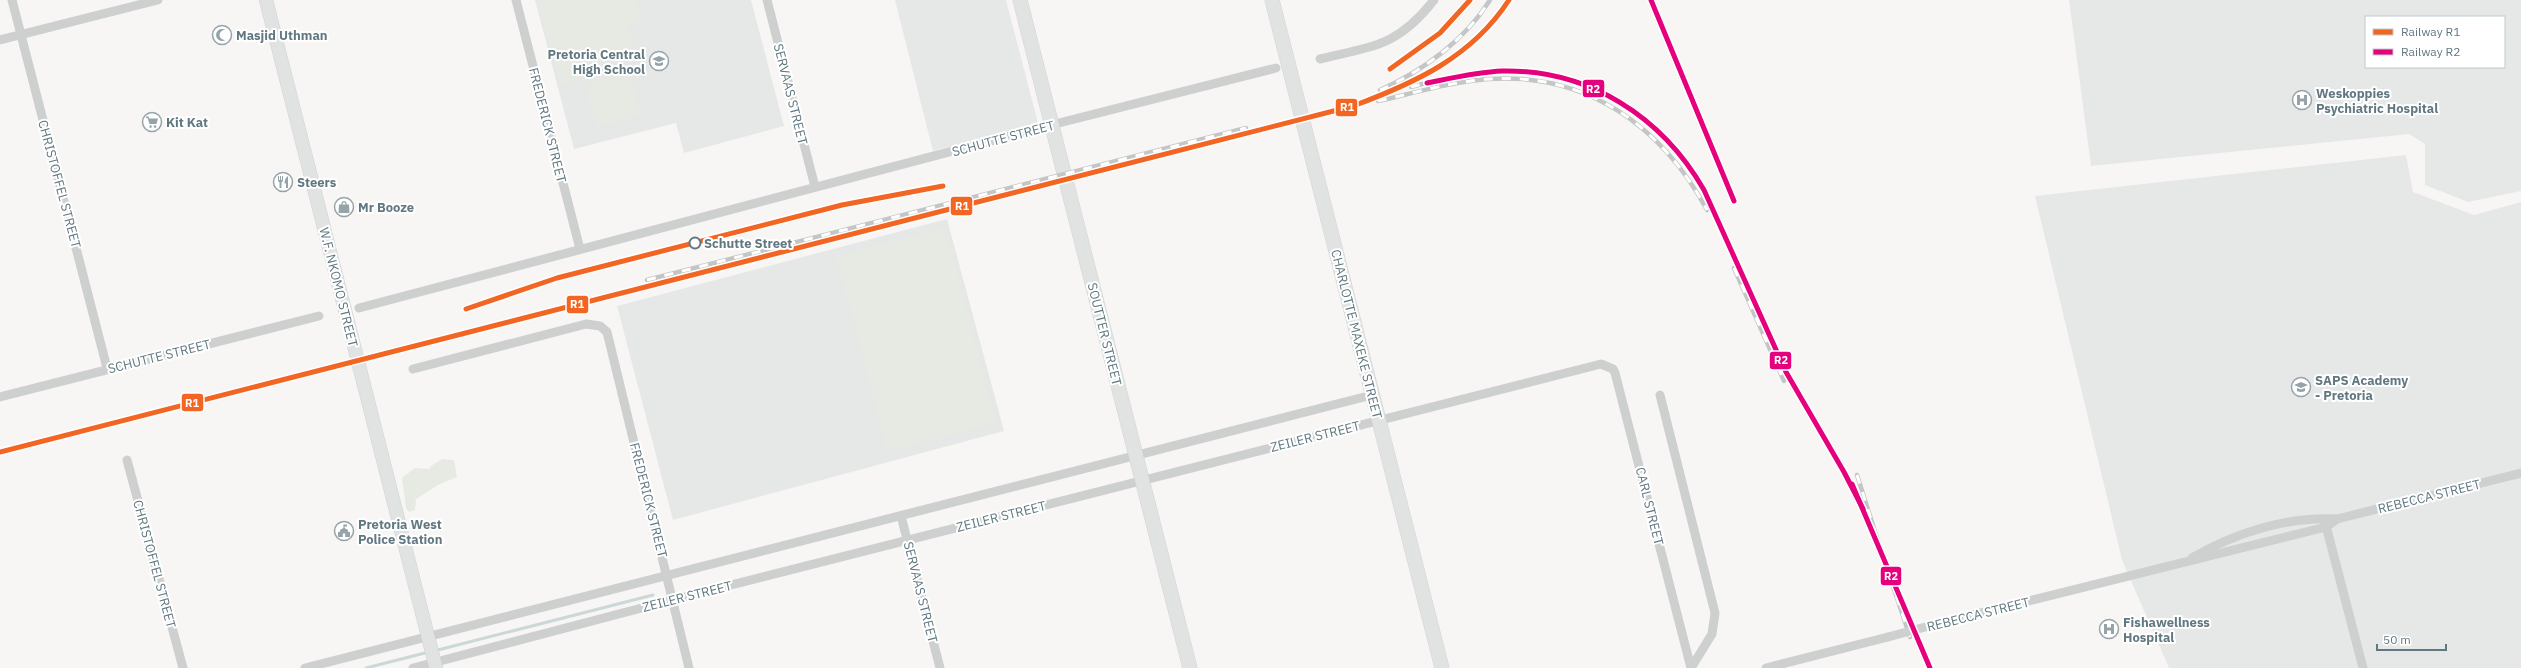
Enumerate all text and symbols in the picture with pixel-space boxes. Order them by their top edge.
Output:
legend [2365,16,2505,68]
mosque icon: Masjid Uthman [211,24,233,46]
text: Railway R1 [2401,24,2460,39]
place label: Masjid Uthman [236,27,328,44]
street label: SERVAAS STREET [770,42,811,147]
text: Railway R2 [2401,44,2460,59]
place label: Pretoria Central High School [548,46,645,78]
school or university icon: Pretoria Central High School [648,50,670,72]
street label: FREDERICK STREET [525,66,570,185]
line badge: R2 [1582,79,1605,98]
text: R2 [1586,82,1600,96]
place label: Weskoppies Psychiatric Hospital [2316,85,2438,117]
hospital icon: Weskoppies Psychiatric Hospital [2291,89,2313,111]
line badge: R1 [1335,98,1358,117]
text: R1 [1340,100,1354,114]
supermarket icon: Kit Kat [141,111,163,133]
place label: Kit Kat [166,114,208,131]
street label: SCHUTTE STREET [950,117,1057,160]
street label: CHRISTOFFEL STREET [34,118,85,251]
restaurant icon: Steers [272,171,294,193]
place label: Steers [297,174,337,191]
shop icon: Mr Booze [333,196,355,218]
line badge: R1 [950,196,973,216]
place label: Mr Booze [358,199,414,216]
text: R1 [955,199,969,213]
street label: W.F. NKOMO STREET [315,226,362,349]
place label: Schutte Street [704,235,792,252]
marker: Schutte Street [688,236,702,250]
street label: CHARLOTTE MAXEKE STREET [1327,248,1386,421]
street label: SOUTTER STREET [1084,281,1126,388]
line badge: R1 [566,295,589,314]
text: R1 [570,297,584,311]
street label: SCHUTTE STREET [106,335,213,377]
line badge: R2 [1769,351,1792,370]
text: R2 [1774,353,1788,367]
place label: SAPS Academy - Pretoria [2315,372,2408,404]
school or university icon: SAPS Academy - Pretoria [2290,376,2312,398]
line badge: R1 [181,393,204,412]
text: R1 [185,396,199,410]
street label: ZEILER STREET [1269,417,1362,456]
street label: FREDERICK STREET [626,441,671,560]
street label: CARL STREET [1632,465,1668,548]
street label: REBECCA STREET [2376,475,2483,517]
street label: ZEILER STREET [955,497,1048,536]
street label: CHRISTOFFEL STREET [129,498,180,631]
place label: Pretoria West Police Station [358,516,442,548]
public building icon: Pretoria West Police Station [333,520,355,542]
street label: SERVAAS STREET [900,540,941,645]
line badge: R2 [1880,566,1902,586]
text: R2 [1884,569,1898,583]
street label: ZEILER STREET [641,577,734,616]
street label: REBECCA STREET [1925,593,2032,635]
place label: Fishawellness Hospital [2123,614,2210,646]
hospital icon: Fishawellness Hospital [2098,618,2120,640]
scale bar [2377,626,2446,652]
text: 50 m [2383,632,2411,647]

